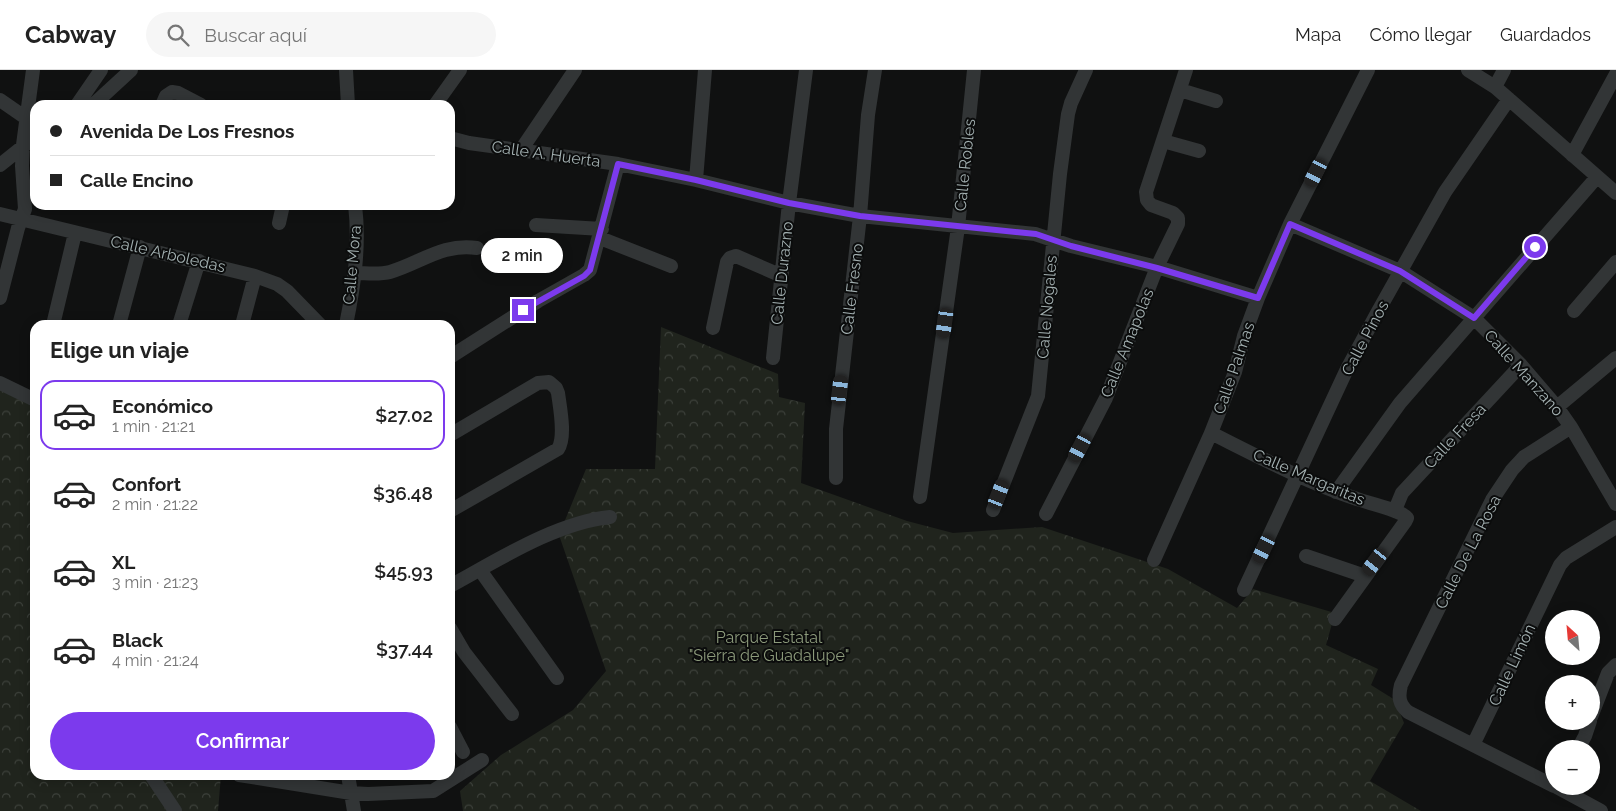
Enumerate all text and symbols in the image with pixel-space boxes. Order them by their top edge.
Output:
search box [146,12,496,57]
text: Cabway [25,20,116,49]
icon: search [164,21,192,49]
text: Buscar aquí [204,24,307,46]
text: Mapa [1295,24,1341,45]
text: Cómo llegar [1369,24,1472,45]
text: Guardados [1500,24,1591,45]
street label: Calle Robles [951,118,979,212]
text: Avenida De Los Fresnos [80,120,295,142]
street label: Calle A. Huerta [490,137,602,171]
car [1302,156,1329,190]
text: Calle Encino [80,169,193,191]
street label: Calle Durazno [767,220,797,326]
street label: Calle Mora [339,225,365,305]
street label: Calle Arboledas [109,232,228,277]
route start [1524,236,1546,258]
callout: 2 min [482,238,564,272]
street label: Calle Fresno [837,242,867,336]
text: 2 min [502,246,543,265]
street label: Calle Nogales [1033,254,1061,359]
street label: Calle Amapolas [1096,286,1158,400]
street label: Calle Pinos [1337,297,1393,379]
route end [512,299,534,321]
car [935,307,954,339]
street label: Calle Palmas [1209,319,1259,416]
street label: Calle Manzano [1480,326,1568,420]
text: Elige un viaje [50,337,189,363]
car [830,374,849,406]
icon: car [52,393,97,438]
text: Económico [112,395,213,417]
street label: Calle Fresa [1420,400,1490,472]
text: $27.02 [375,404,433,426]
text: 1 min · 21:21 [112,417,195,436]
car [1066,431,1093,465]
street label: Calle Margaritas [1250,445,1368,509]
icon: car [52,471,97,516]
text: Confort [112,473,181,495]
car [986,477,1011,511]
text: $36.48 [373,482,433,504]
street label: Calle De La Rosa [1431,492,1505,612]
text: 2 min · 21:22 [112,495,198,514]
car [1250,532,1277,566]
car [1359,546,1390,578]
icon: car [52,549,97,594]
text: XL [112,551,135,573]
text: $45.93 [374,560,433,582]
text: 3 min · 21:23 [112,573,198,592]
north arrow [1545,610,1600,665]
map controls [1545,610,1600,795]
street label: Calle Limón [1485,621,1539,709]
icon: car [52,627,97,672]
park label: Parque Estatal "Sierra de Guadalupe" [689,628,849,665]
text: Black [112,629,163,651]
text: $37.44 [376,638,433,660]
text: 4 min · 21:24 [112,651,199,670]
button: + [1545,675,1600,730]
button: Confirmar [50,712,435,770]
button: − [1545,740,1600,795]

